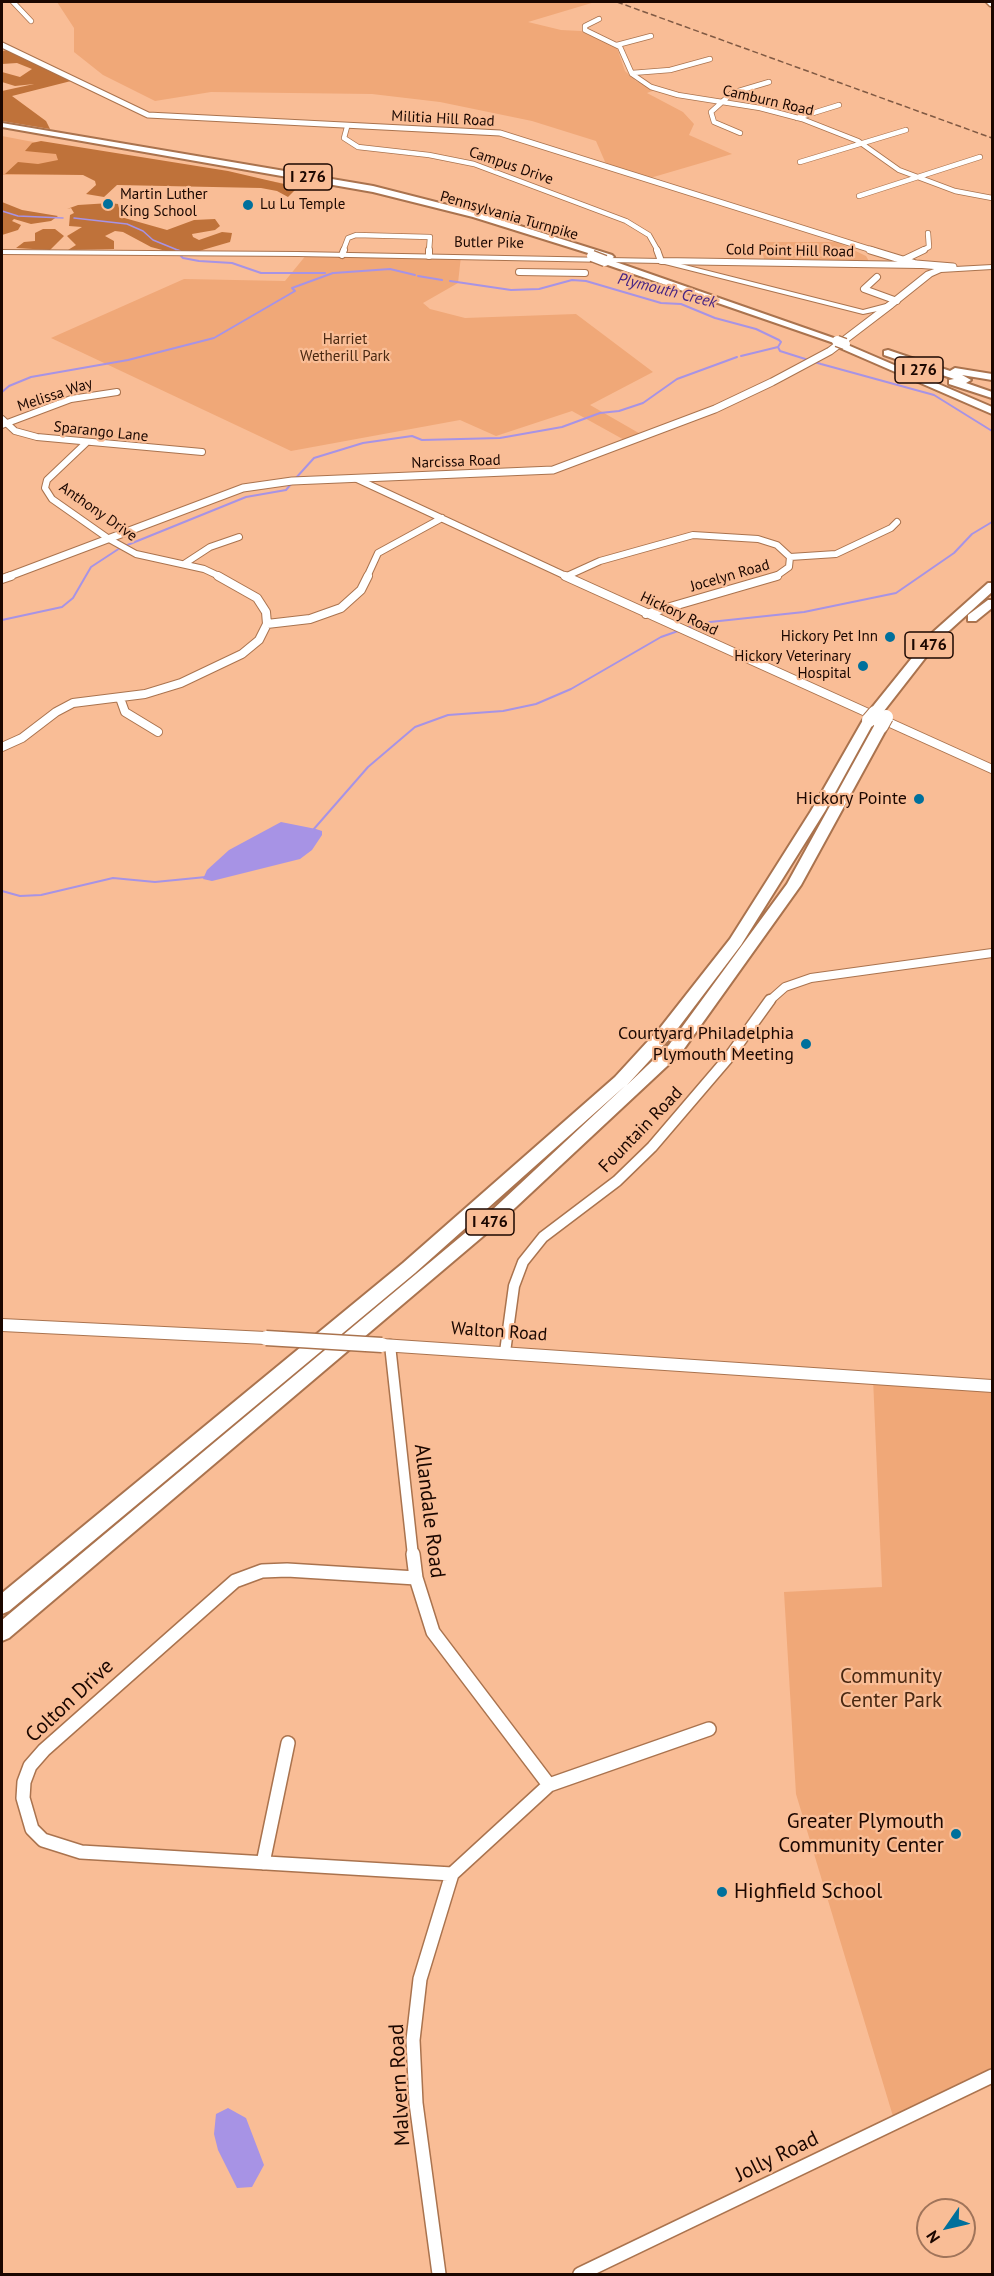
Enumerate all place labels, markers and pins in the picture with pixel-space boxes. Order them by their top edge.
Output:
place label: Martin Luther King School [120,186,208,221]
place label: Lu Lu Temple [260,196,345,214]
marker: Martin Luther King School [101,197,115,211]
marker: Lu Lu Temple [241,198,255,212]
place label: Hickory Pet Inn [781,628,878,646]
marker: Hickory Pet Inn [883,630,897,644]
place label: Hickory Veterinary Hospital [734,648,851,683]
marker: Hickory Veterinary Hospital [856,659,870,673]
place label: Hickory Pointe [796,788,907,810]
marker: Hickory Pointe [912,792,926,806]
place label: Courtyard Philadelphia Plymouth Meeting [618,1023,794,1066]
marker: Courtyard Philadelphia Plymouth Meeting [799,1037,813,1051]
place label: Greater Plymouth Community Center [778,1809,944,1859]
marker: Greater Plymouth Community Center [949,1827,963,1841]
place label: Highfield School [734,1879,882,1905]
marker: Highfield School [715,1885,729,1899]

